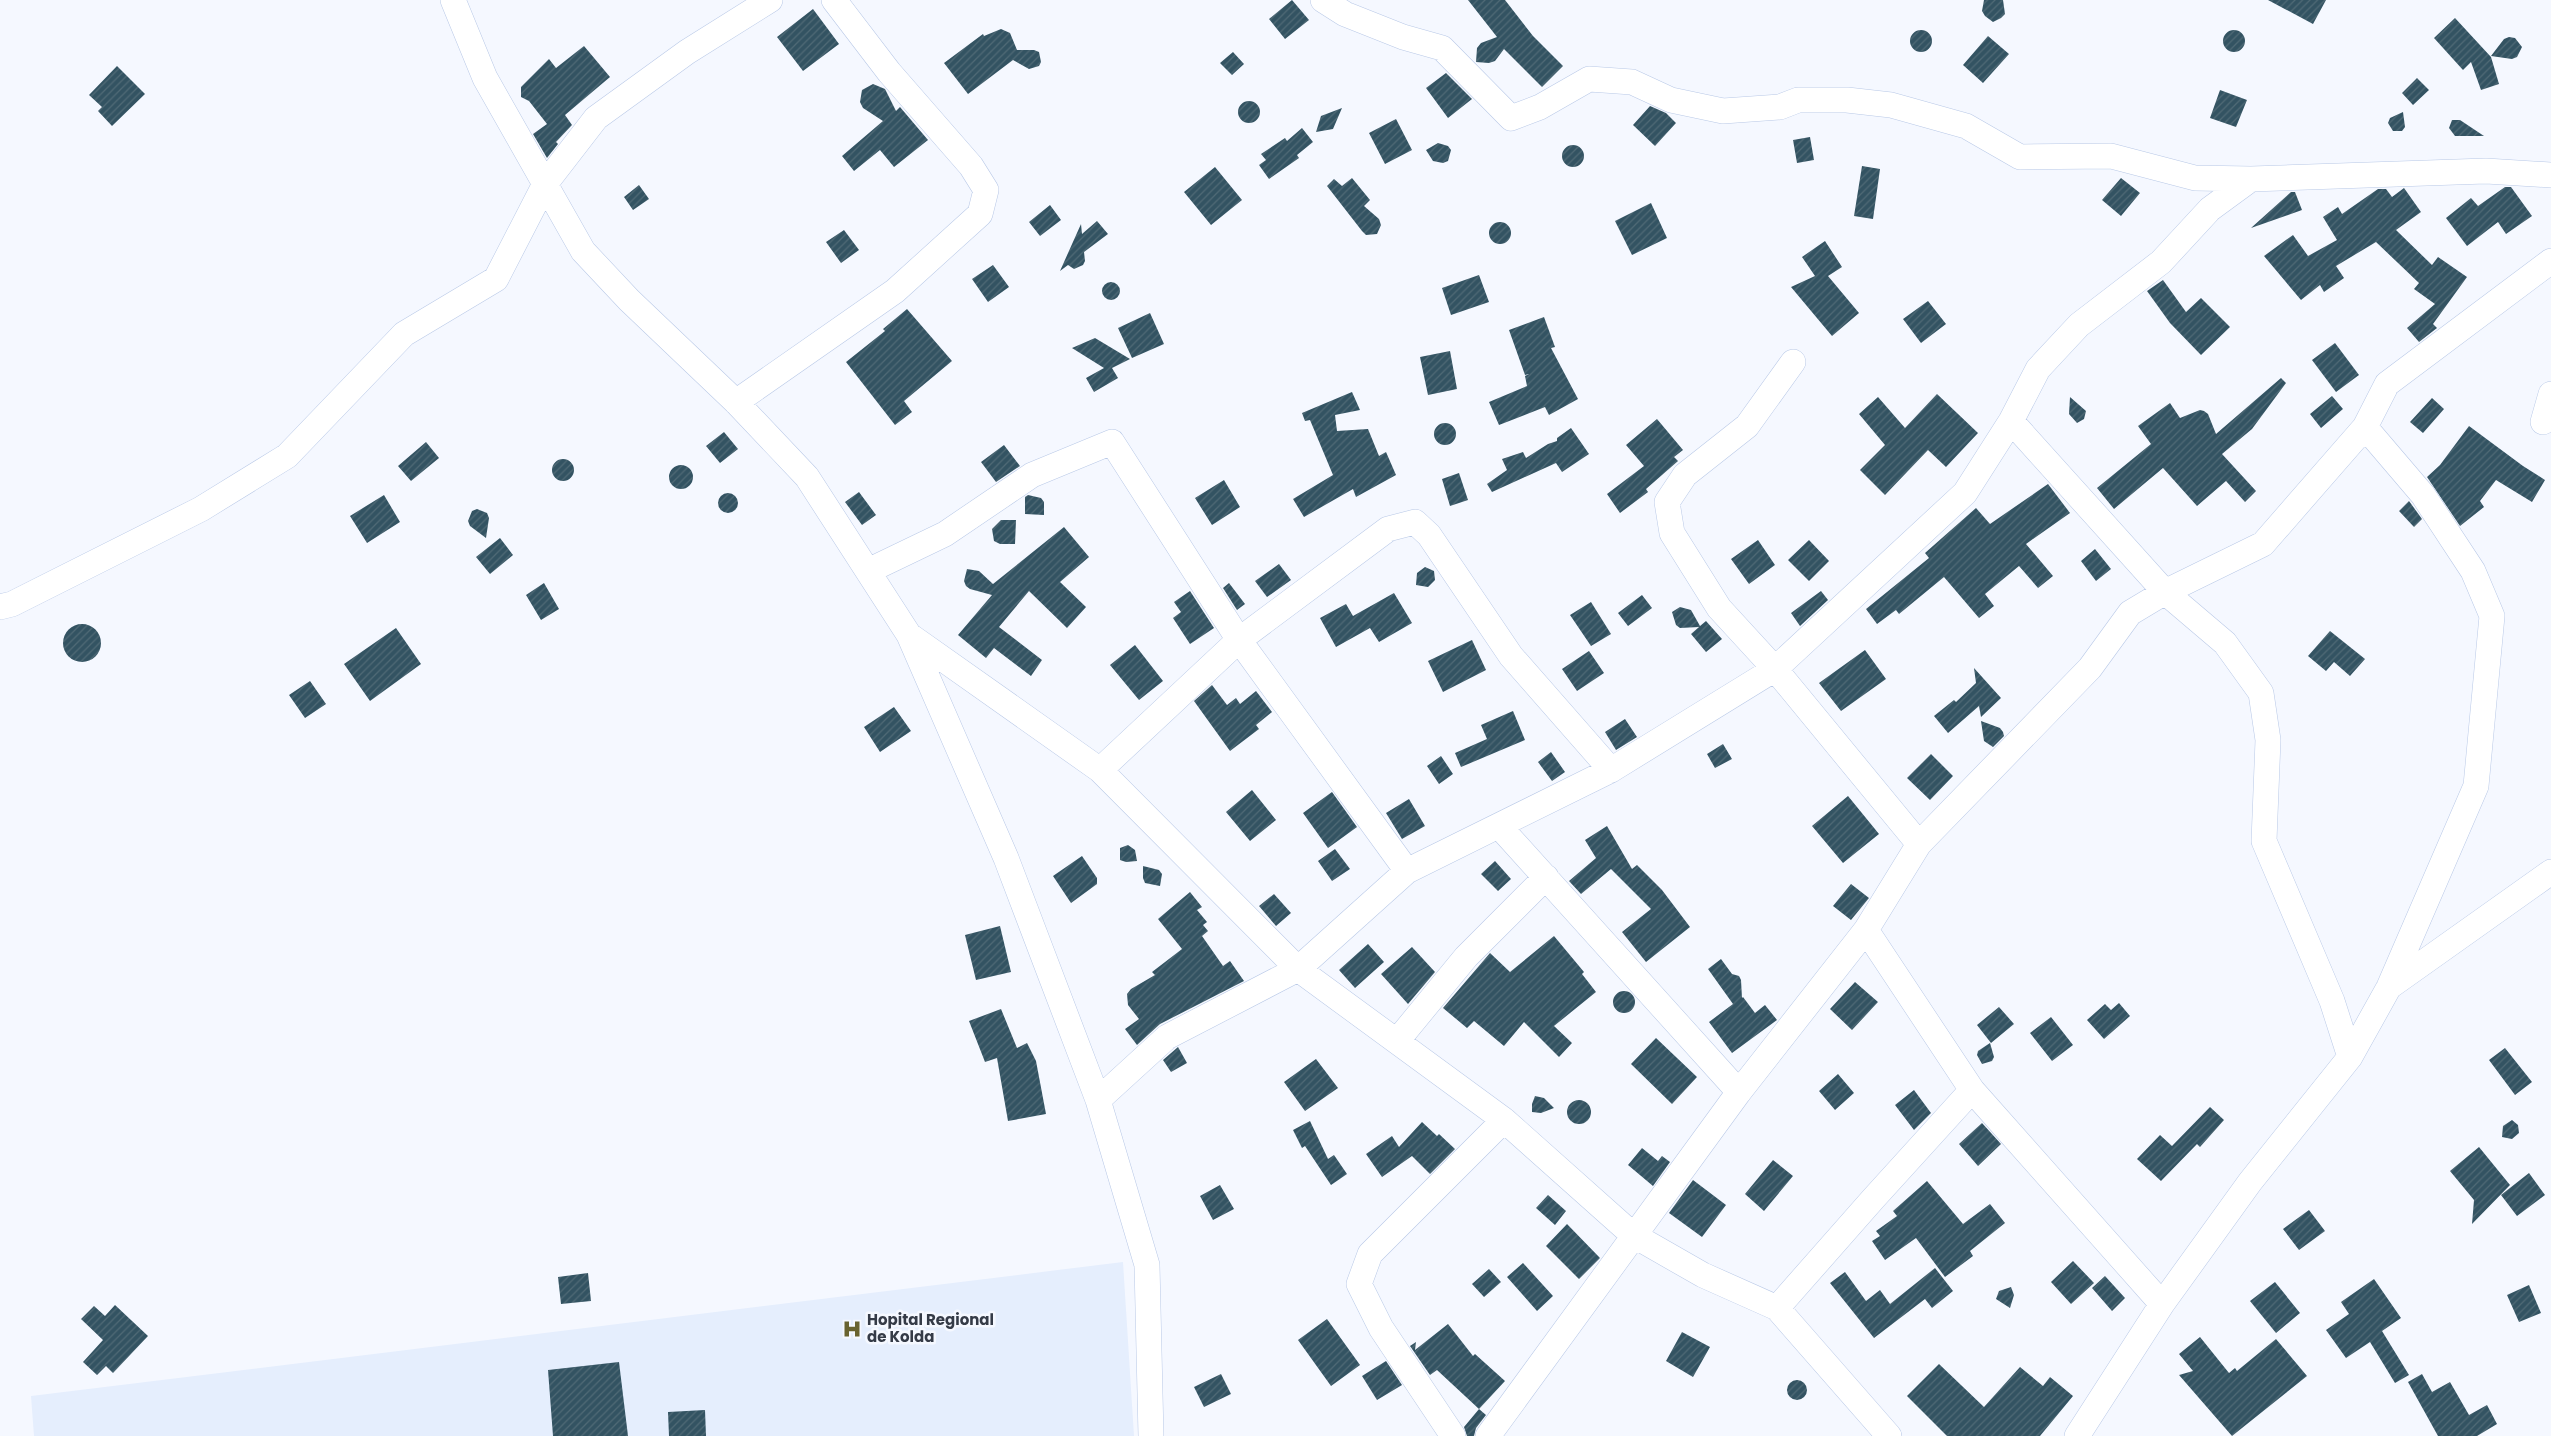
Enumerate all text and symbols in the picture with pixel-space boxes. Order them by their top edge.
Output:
place label: Hopital Regional de Kolda [867,1309,994,1347]
hospital icon: Hopital Regional de Kolda [841,1318,863,1340]

